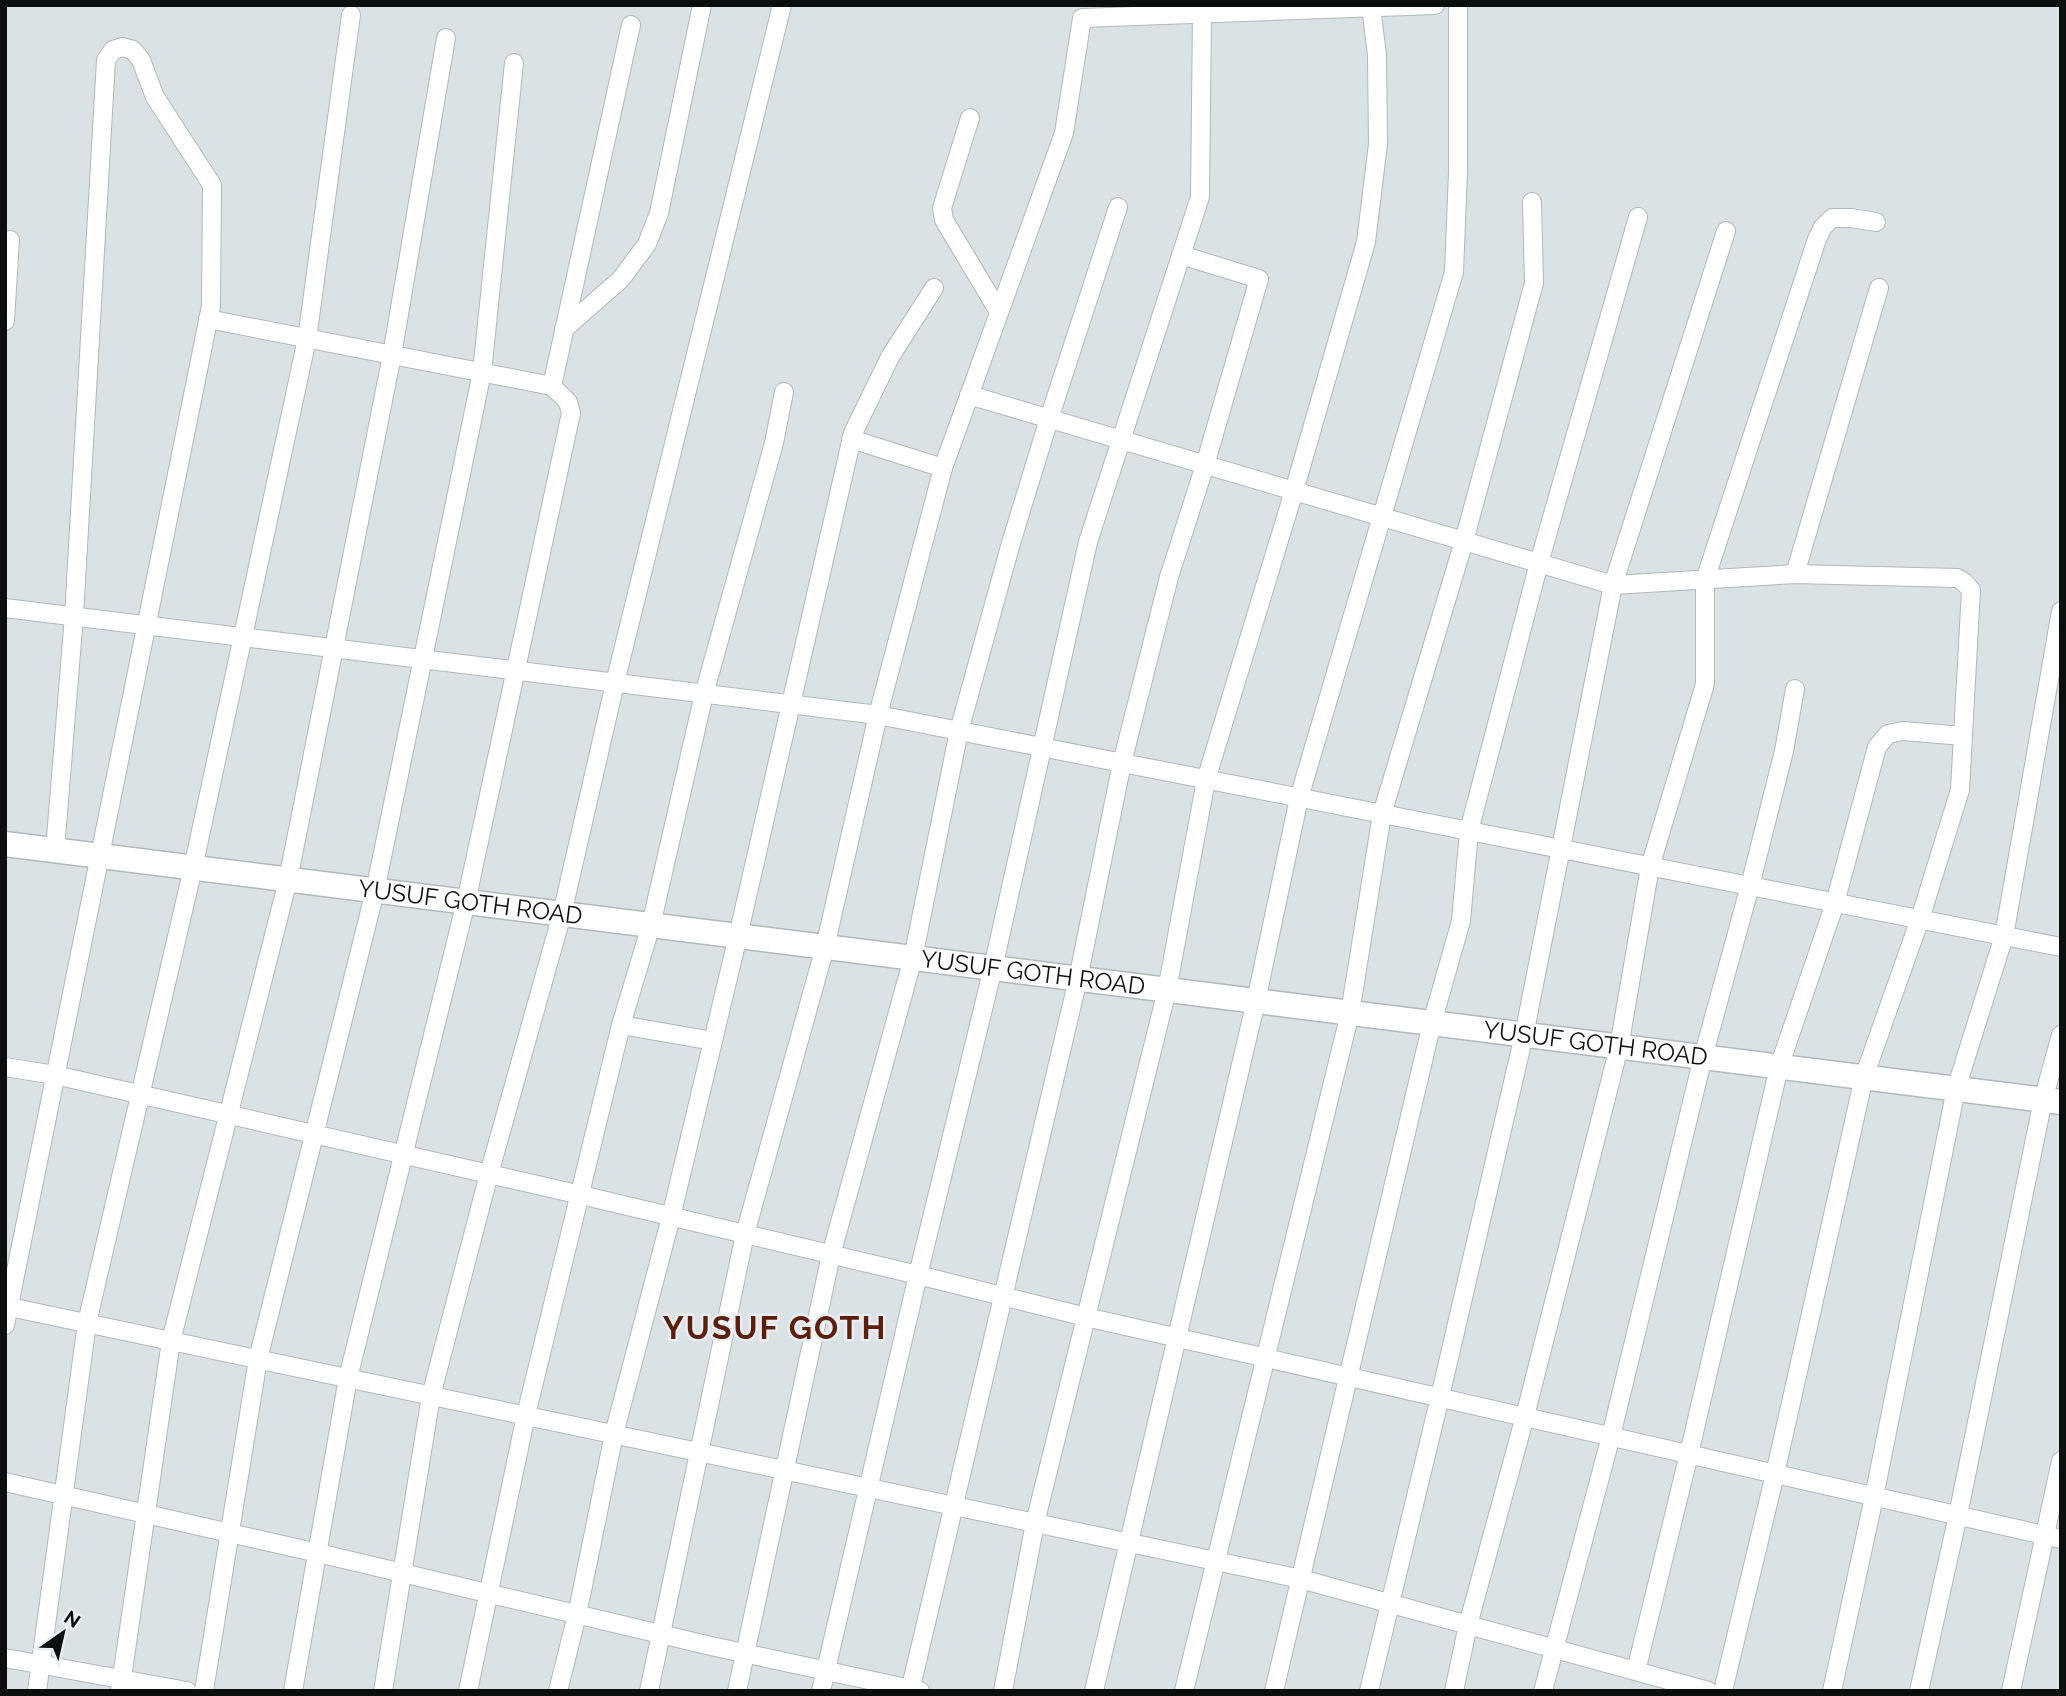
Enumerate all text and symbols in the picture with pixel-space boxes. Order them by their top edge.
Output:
street label: YUSUF GOTH ROAD [357,873,584,930]
street label: YUSUF GOTH ROAD [919,944,1147,1001]
street label: YUSUF GOTH ROAD [1482,1015,1709,1072]
district label: YUSUF GOTH [663,1309,887,1346]
north arrow [28,1598,98,1668]
text: N [60,1606,85,1632]

